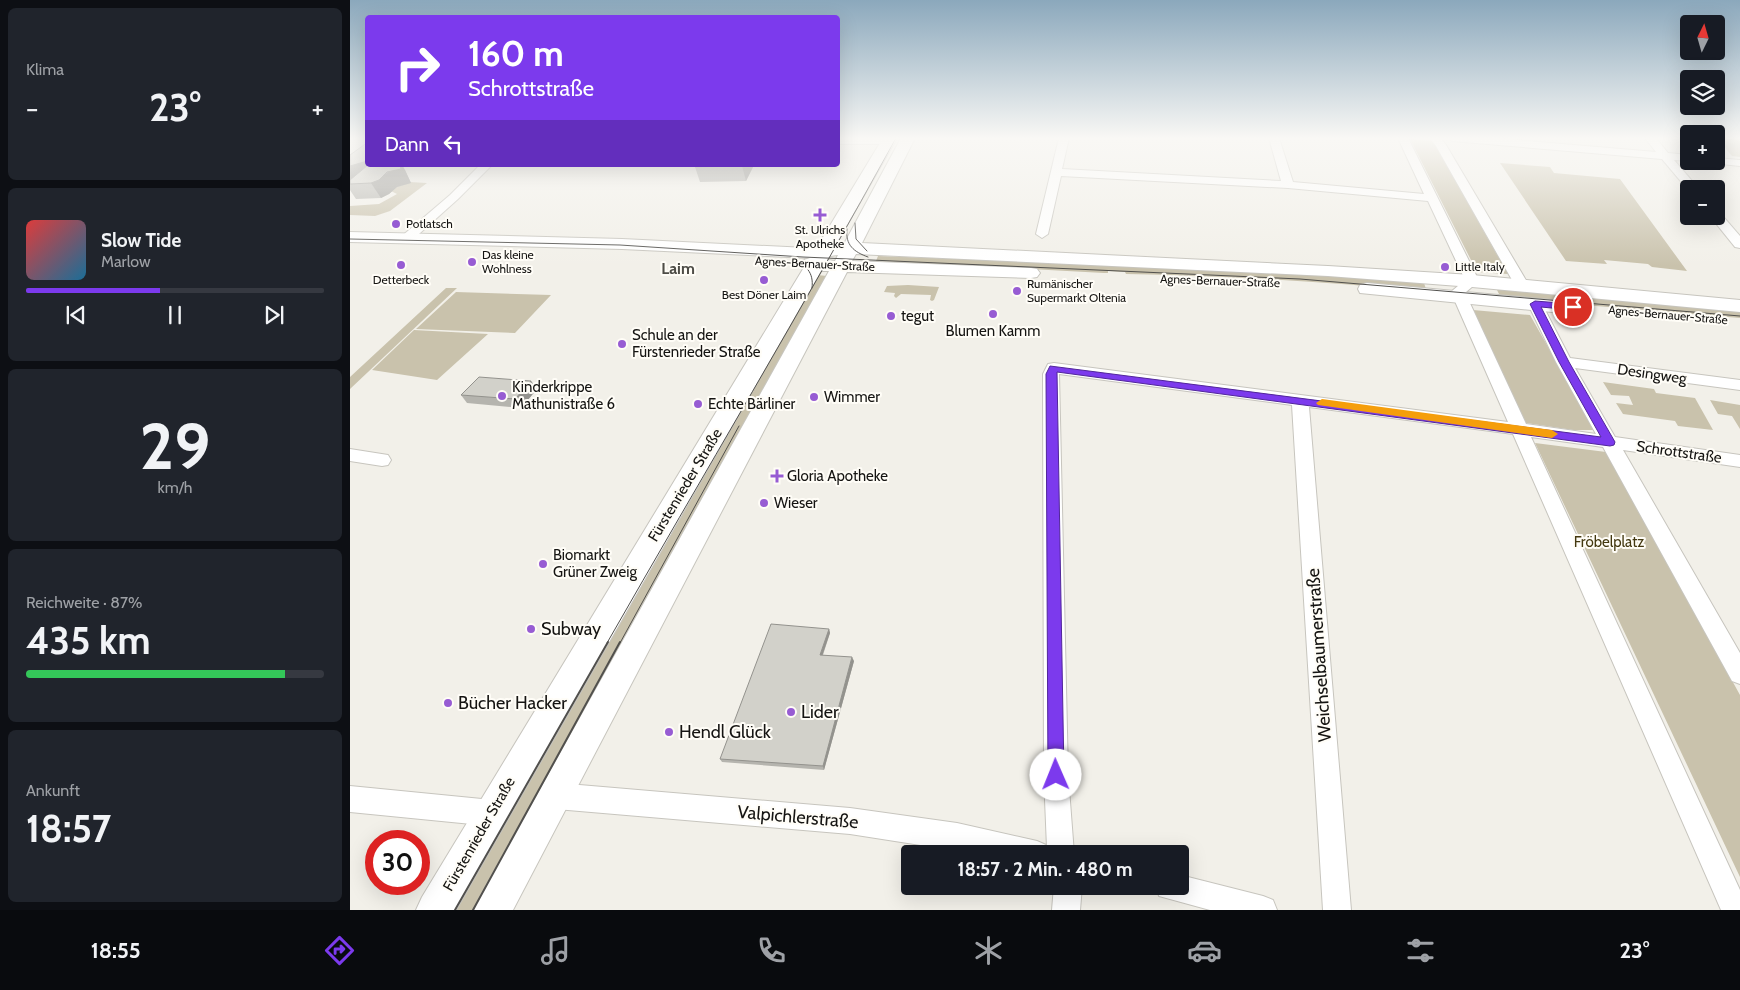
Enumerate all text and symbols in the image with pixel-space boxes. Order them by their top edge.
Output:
north arrow [1680,15,1725,60]
map controls [1680,15,1725,225]
text: 160 m [468,32,564,75]
icon: right [385,35,450,100]
text: Klima [26,60,64,79]
button: layers [1680,70,1725,115]
text: Schrottstraße [468,75,594,102]
text: 23° [149,84,201,131]
text: − [26,91,38,125]
text: + [312,91,324,125]
button: + [1680,125,1725,170]
icon: left [439,130,467,158]
text: Dann [385,133,429,156]
button: − [1680,180,1725,225]
marker: St. Ulrichs Apotheke [814,209,826,221]
place label: Potlatsch [406,216,453,231]
marker: Potlatsch [390,218,402,230]
place label: St. Ulrichs Apotheke [795,222,845,251]
text: Slow Tide [101,229,181,252]
place label: Das kleine Wohlness [482,247,534,276]
text: Marlow [101,252,151,271]
street label: Agnes-Bernauer-Straße [755,253,875,274]
marker: Das kleine Wohlness [466,256,478,268]
marker: Detterbeck [395,259,407,271]
district label: Laim [661,259,695,278]
place label: Little Italy [1455,259,1505,274]
marker: Little Italy [1439,261,1451,273]
street label: Agnes-Bernauer-Straße [1160,271,1280,290]
place label: Detterbeck [373,272,430,287]
marker: Best Döner Laim [758,274,770,286]
place label: Rumänischer Supermarkt Oltenia [1027,276,1126,305]
marker: Rumänischer Supermarkt Oltenia [1011,285,1023,297]
pin [1552,286,1594,328]
place label: Best Döner Laim [722,287,806,302]
icon: arrive [1559,293,1587,321]
icon: previous [62,301,90,329]
icon: pause [161,301,189,329]
icon: next [260,301,288,329]
street label: Agnes-Bernauer-Straße [1608,302,1728,327]
place label: tegut [901,307,934,325]
marker: Blumen Kamm [987,308,999,320]
marker: tegut [885,310,897,322]
place label: Blumen Kamm [946,322,1040,340]
place label: Schule an der Fürstenrieder Straße [632,326,761,361]
marker: Schule an der Fürstenrieder Straße [616,338,628,350]
street label: Desingweg [1616,360,1688,388]
place label: Kinderkrippe Mathunistraße 6 [512,378,615,413]
place label: Wimmer [824,388,880,406]
marker: Kinderkrippe Mathunistraße 6 [496,390,508,402]
marker: Wimmer [808,391,820,403]
place label: Echte Bärliner [708,395,796,413]
marker: Echte Bärliner [692,398,704,410]
text: 29 [140,406,210,485]
street label: Fürstenrieder Straße [644,425,726,545]
street label: Schrottstraße [1635,437,1723,467]
place label: Gloria Apotheke [787,467,888,485]
marker: Gloria Apotheke [771,470,783,482]
text: km/h [157,478,193,497]
place label: Wieser [774,494,818,512]
marker: Wieser [758,497,770,509]
park label: Fröbelplatz [1574,533,1644,551]
place label: Biomarkt Grüner Zweig [553,546,637,581]
marker: Biomarkt Grüner Zweig [537,558,549,570]
street label: Weichselbaumerstraße [1302,567,1336,743]
text: Reichweite · 87% [26,593,143,612]
text: 435 km [26,617,151,664]
place label: Subway [541,618,601,640]
marker: Subway [525,623,537,635]
place label: Bücher Hacker [458,692,567,714]
marker: Bücher Hacker [442,697,454,709]
place label: Lider [801,701,839,723]
marker: Lider [785,706,797,718]
place label: Hendl Glück [679,721,772,743]
marker: Hendl Glück [663,726,675,738]
position arrow [1029,748,1081,800]
street label: Fürstenrieder Straße [439,774,519,894]
text: Ankunft [26,781,80,800]
street label: Valpichlerstraße [737,801,859,833]
text: 18:57 [26,805,111,852]
speed limit sign: 30 [365,830,430,895]
text: 18:57 · 2 Min. · 480 m [957,858,1133,881]
icon: directions [322,933,357,968]
icon: music [538,933,573,968]
icon: phone [754,933,789,968]
icon: climate [971,933,1006,968]
icon: car [1187,933,1222,968]
icon: filters [1403,933,1438,968]
text: 18:55 [91,937,141,964]
text: 23° [1619,937,1649,964]

